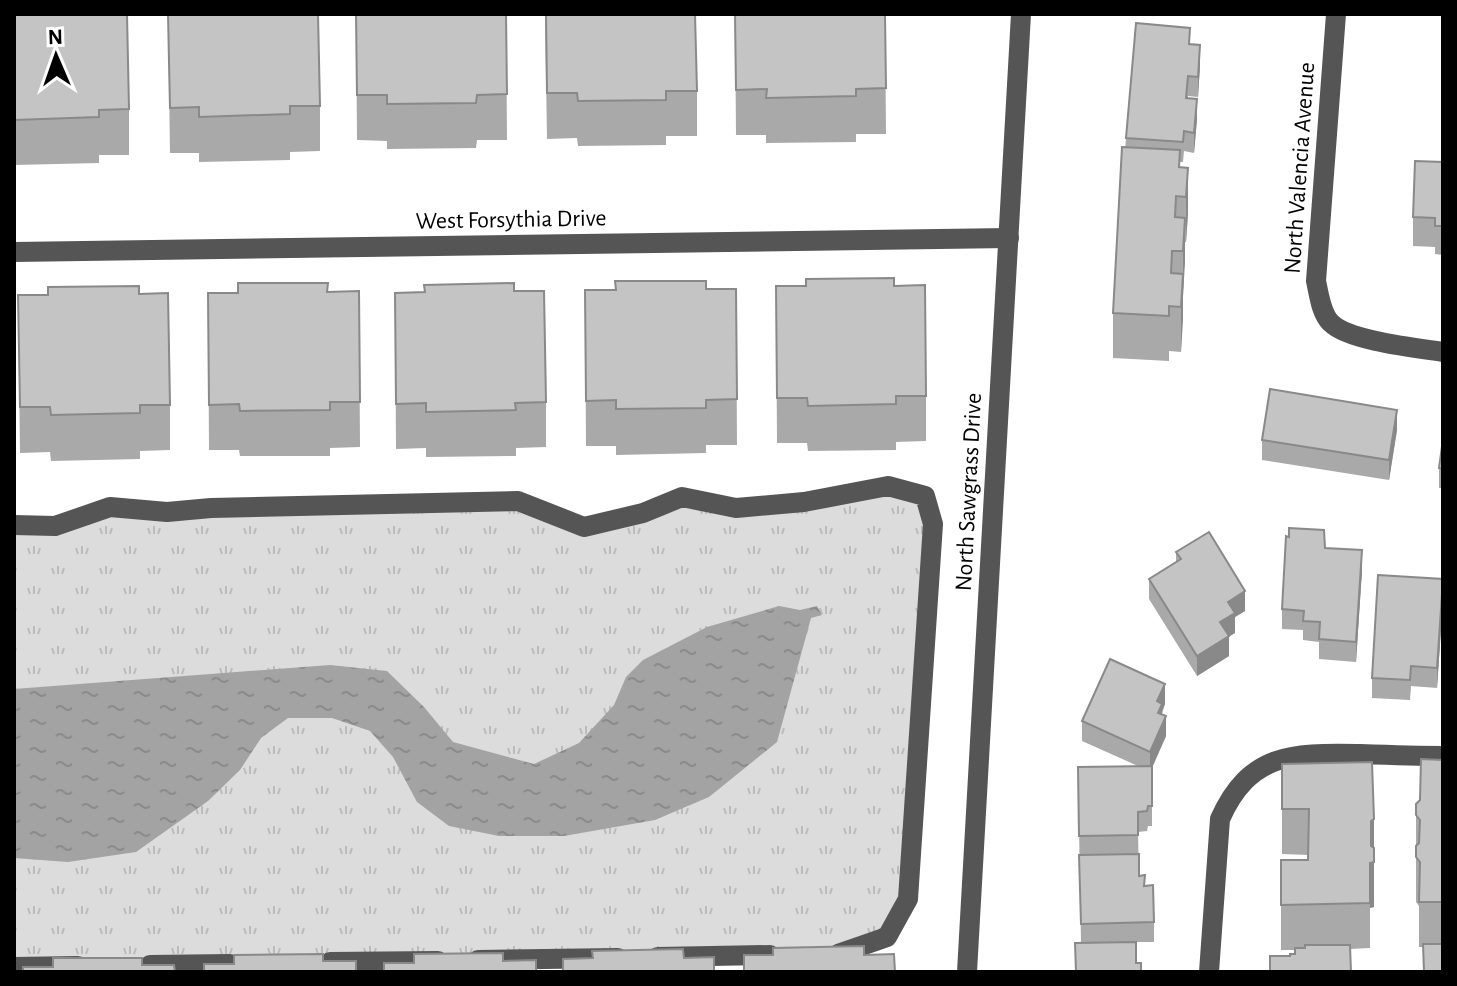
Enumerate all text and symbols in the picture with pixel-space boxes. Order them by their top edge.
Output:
north arrow [16,16,96,96]
text: N [47,26,63,48]
street label: North Valencia Avenue [1281,61,1319,275]
street label: West Forsythia Drive [415,206,607,234]
street label: North Sawgrass Drive [952,392,986,592]

